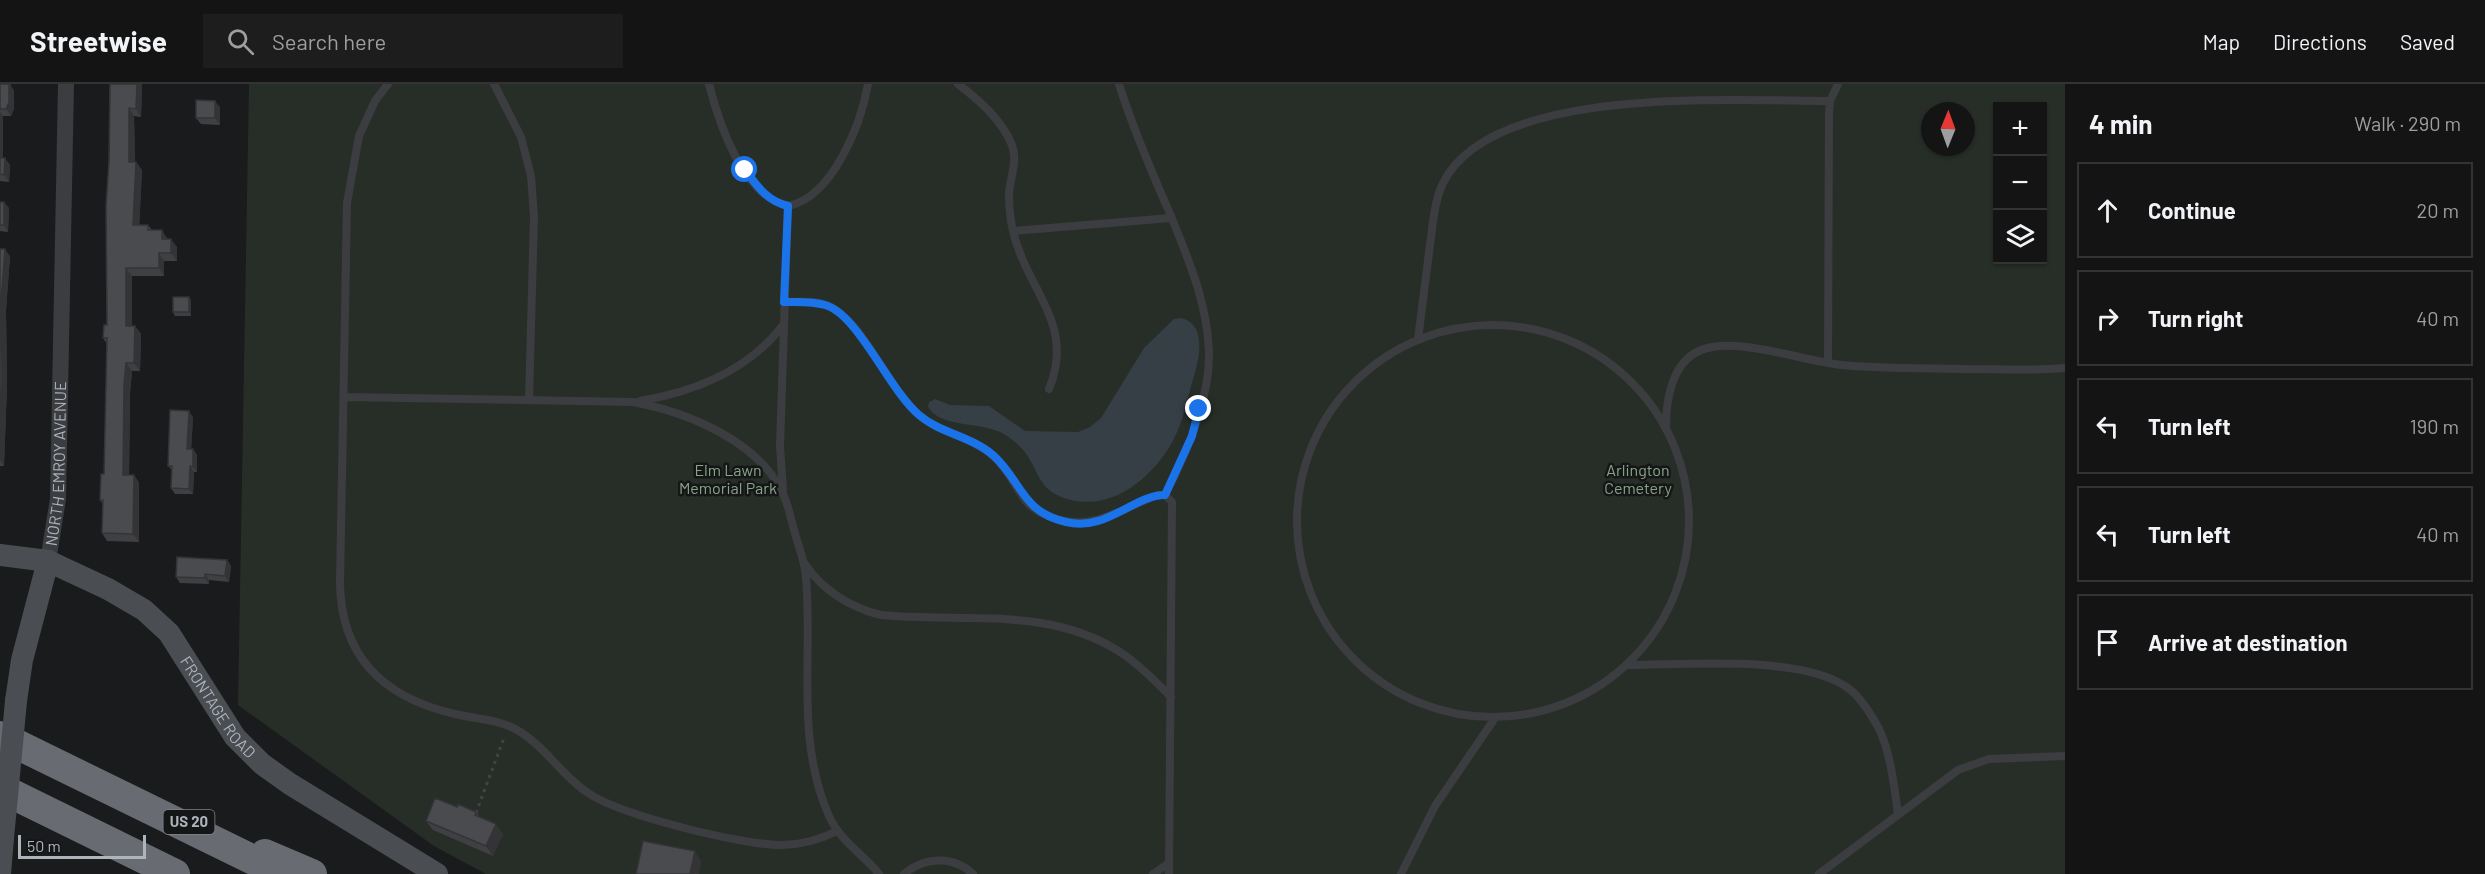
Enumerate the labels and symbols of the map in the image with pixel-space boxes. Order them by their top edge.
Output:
north arrow [1921,102,1975,156]
route start [731,156,757,182]
street label: NORTH EMROY AVENUE [41,381,69,547]
route end [1185,395,1211,421]
park label: Elm Lawn Memorial Park [679,460,777,497]
park label: Arlington Cemetery [1604,460,1672,497]
street label: FRONTAGE ROAD [177,652,260,761]
road number: US 20 [164,810,214,834]
scale bar [18,832,146,860]

